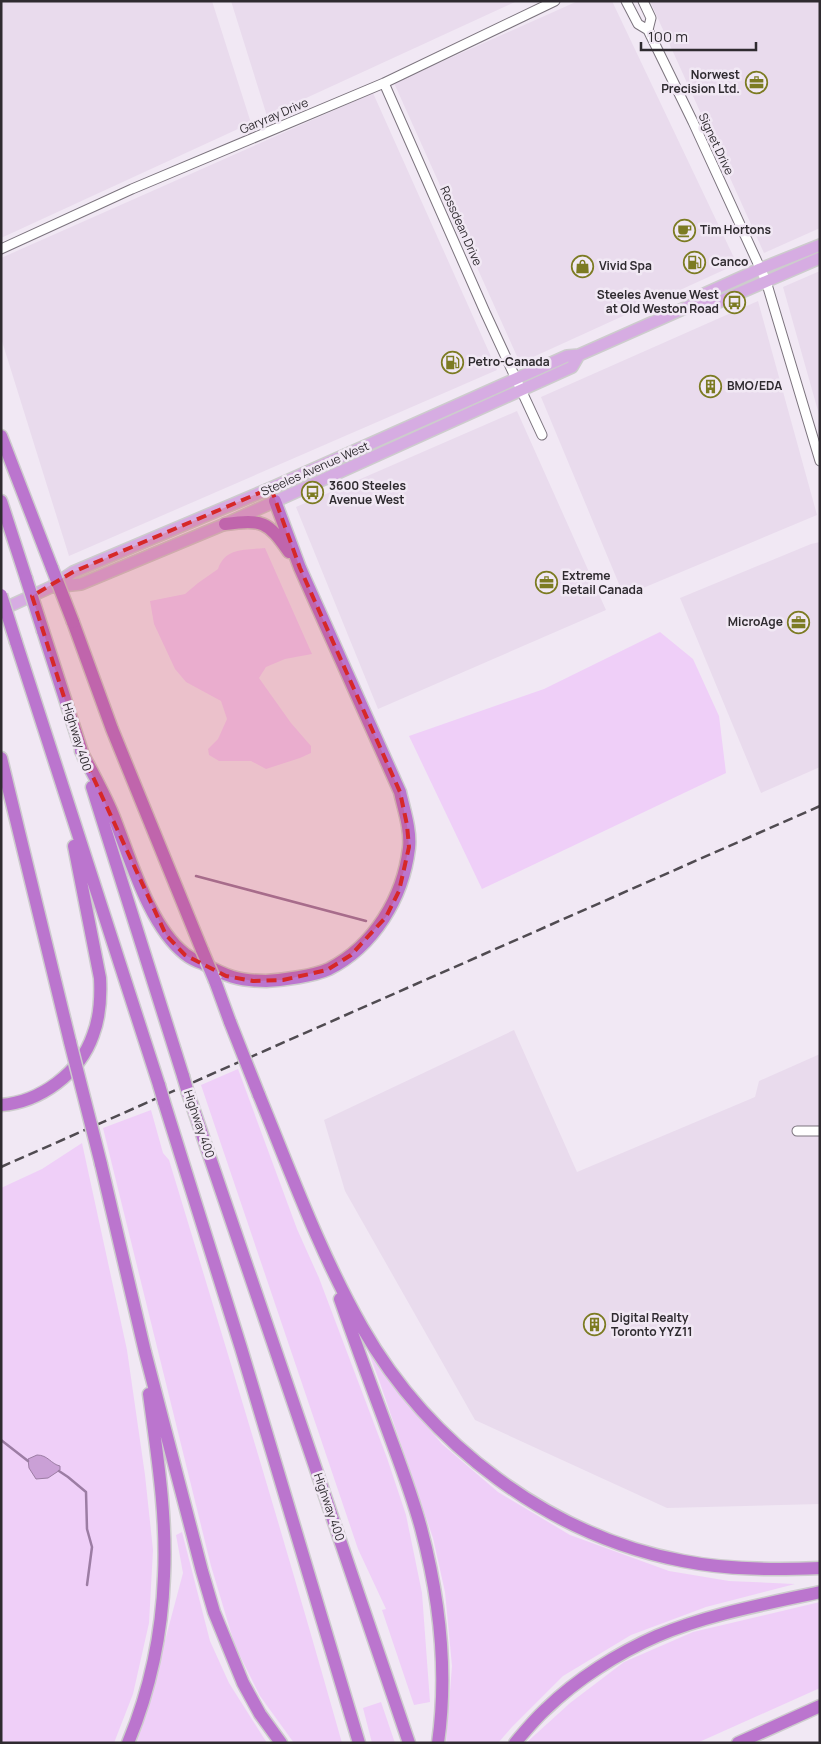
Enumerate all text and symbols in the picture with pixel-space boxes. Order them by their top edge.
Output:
scale bar [641,20,756,52]
text: 100 m [648,26,688,47]
place label: Norwest Precision Ltd. [661,66,740,97]
office icon: Norwest Precision Ltd. [744,70,768,94]
street label: Garyray Drive [237,93,311,138]
street label: Signet Drive [695,110,738,178]
street label: Rossdean Drive [436,183,487,268]
cafe icon: Tim Hortons [672,218,696,242]
place label: Tim Hortons [700,221,771,238]
fuel station icon: Canco [683,250,707,274]
place label: Canco [711,253,748,270]
shop icon: Vivid Spa [571,254,595,278]
place label: Vivid Spa [599,257,652,274]
place label: Steeles Avenue West at Old Weston Road [597,286,719,317]
bus stop icon: Steeles Avenue West at Old Weston Road [723,290,747,314]
fuel station icon: Petro-Canada [440,350,464,374]
place label: Petro-Canada [468,353,550,370]
building icon: BMO/EDA [699,374,723,398]
place label: BMO/EDA [727,377,782,394]
street label: Steeles Avenue West [258,437,372,500]
place label: 3600 Steeles Avenue West [329,477,406,508]
bus stop icon: 3600 Steeles Avenue West [301,481,325,505]
place label: Extreme Retail Canada [562,567,643,598]
office icon: Extreme Retail Canada [534,571,558,595]
office icon: MicroAge [787,610,811,634]
place label: MicroAge [728,613,783,630]
street label: Highway 400 [59,700,96,773]
street label: Highway 400 [180,1088,219,1160]
place label: Digital Realty Toronto YYZ11 [611,1309,693,1340]
building icon: Digital Realty Toronto YYZ11 [583,1313,607,1337]
street label: Highway 400 [310,1471,349,1543]

